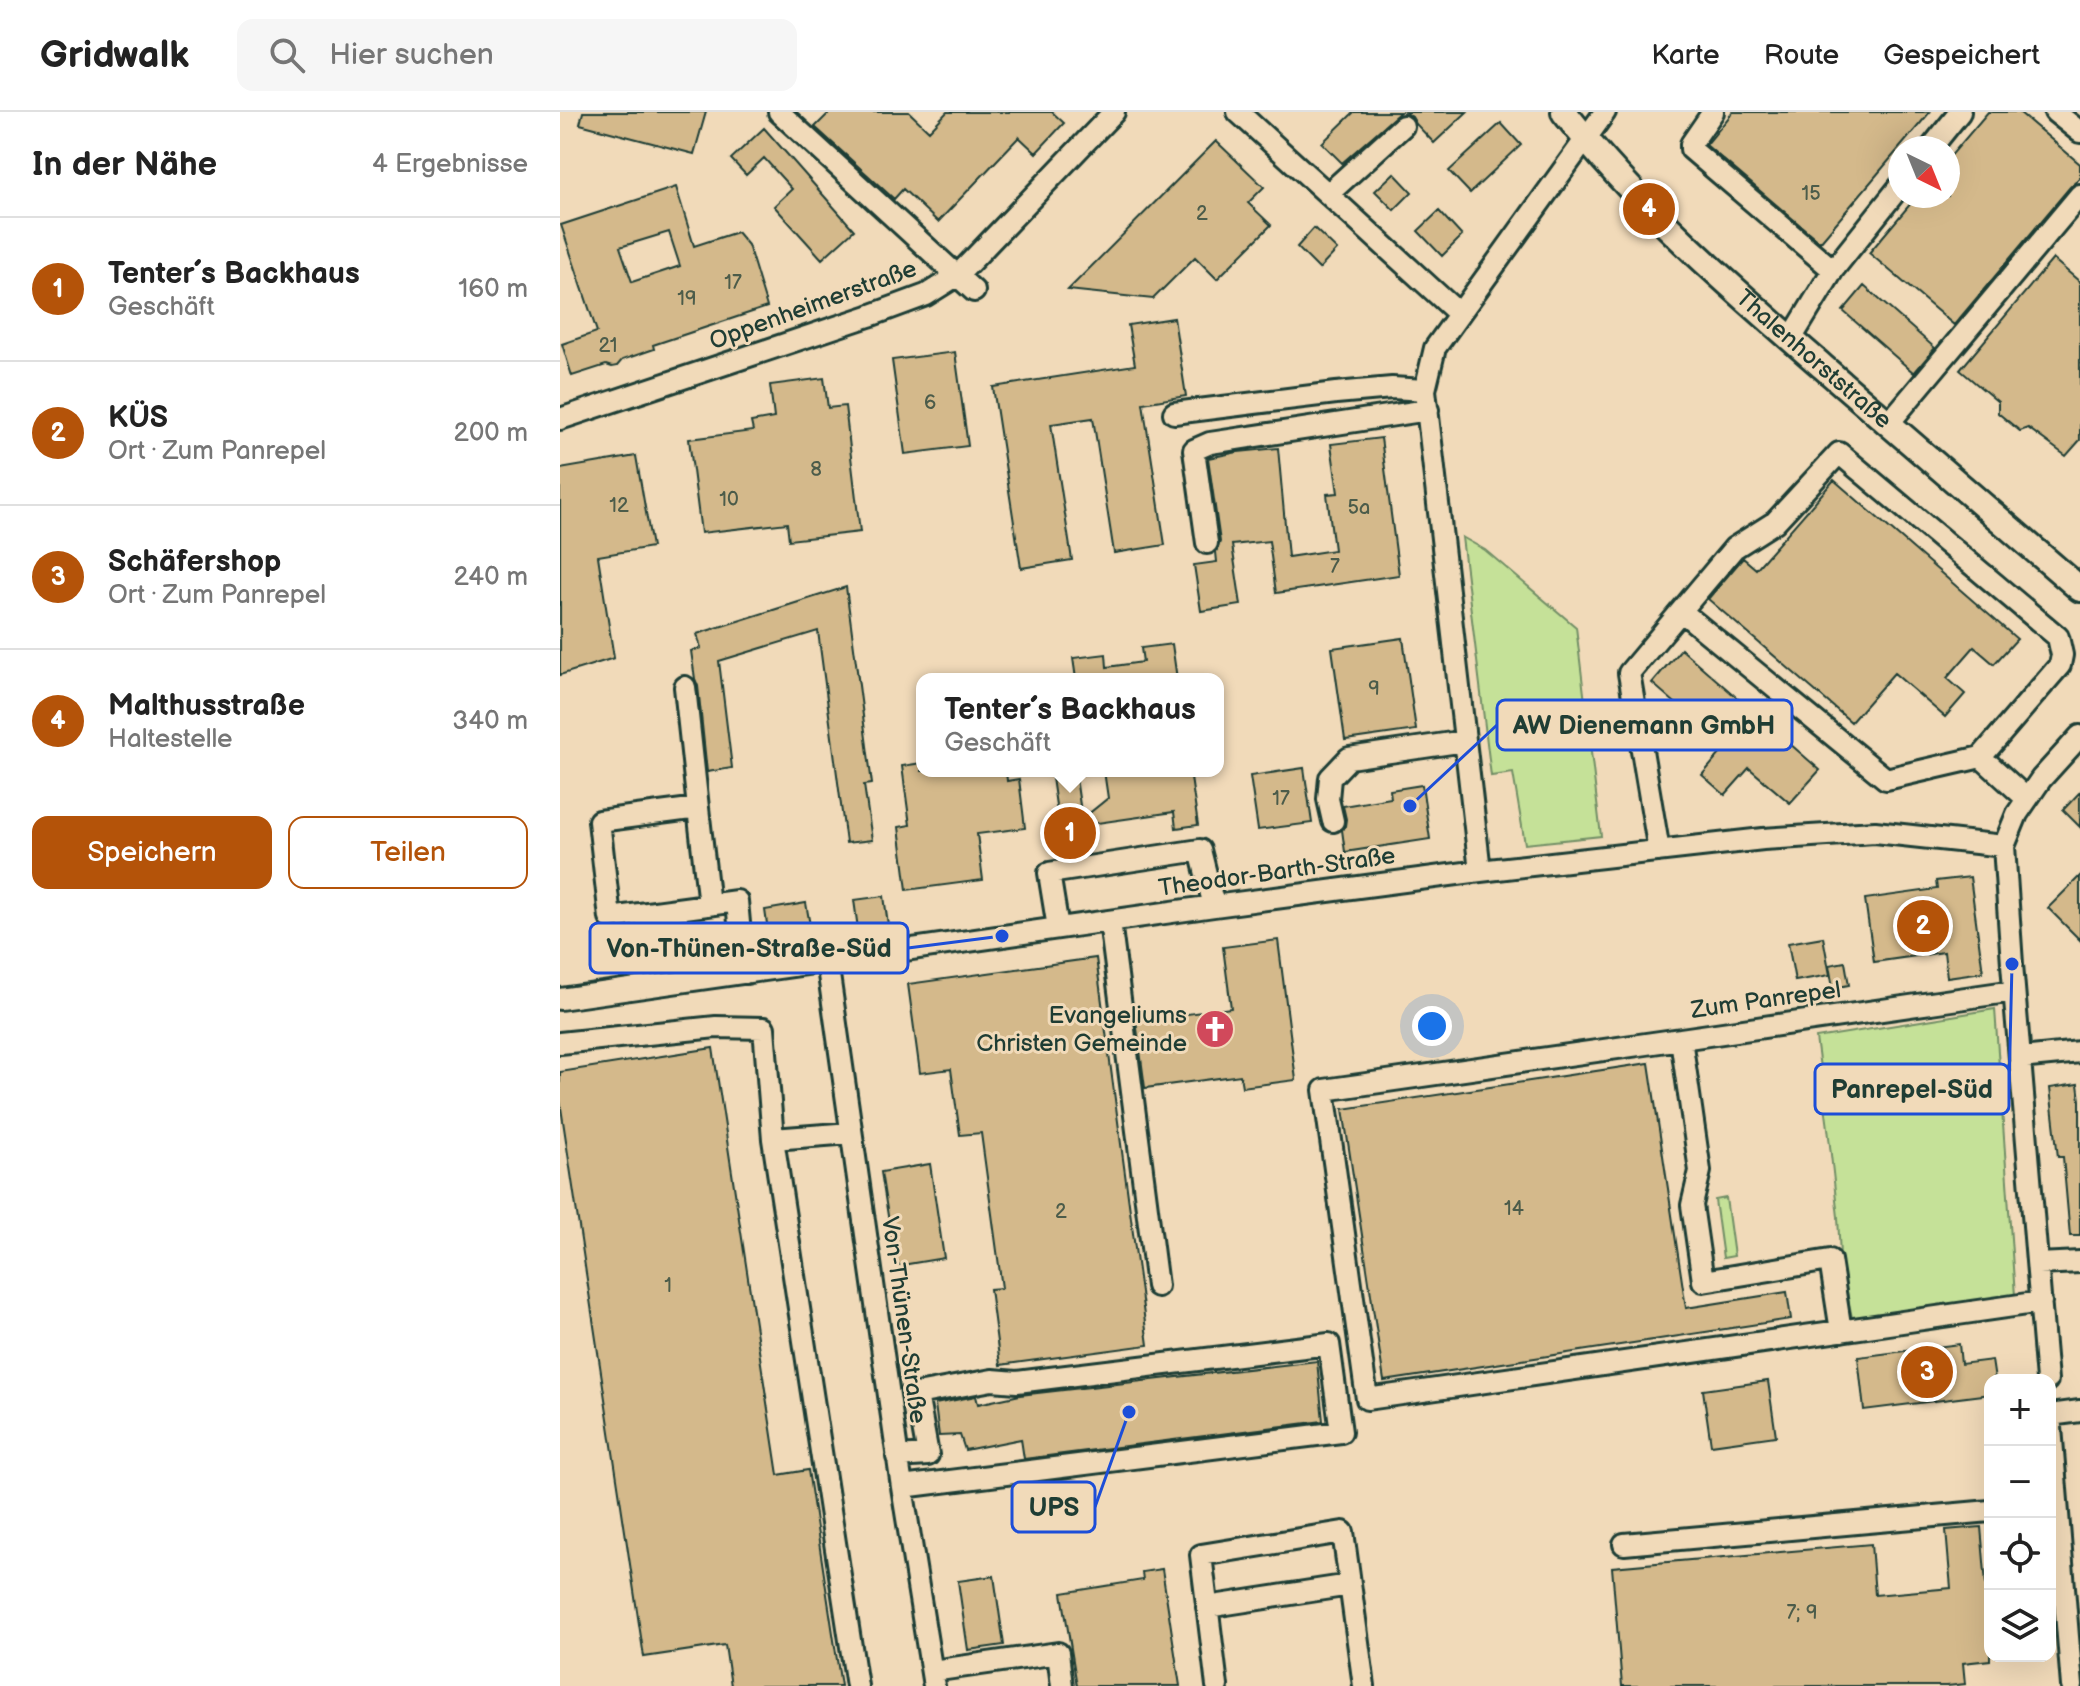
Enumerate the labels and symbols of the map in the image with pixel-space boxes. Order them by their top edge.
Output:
north arrow [1888,136,1960,208]
pin: 4 [1623,179,1675,239]
house number: 15 [1801,182,1821,206]
house number: 2 [1196,202,1208,226]
street label: Oppenheimerstraße [705,254,921,356]
house number: 17 [724,271,742,295]
street label: Thalenhorststraße [1730,283,1898,434]
house number: 19 [677,287,697,311]
house number: 21 [598,334,618,358]
house number: 6 [924,391,936,415]
house number: 8 [810,458,822,482]
house number: 10 [719,488,739,512]
house number: 12 [609,494,629,518]
house number: 5a [1348,496,1370,520]
house number: 7 [1330,555,1340,579]
house number: 9 [1368,677,1380,701]
callout: AW Dienemann GmbH [1497,700,1792,750]
text: AW Dienemann GmbH [1512,711,1775,742]
house number: 17 [1272,787,1290,811]
pin: 1 [1044,803,1096,863]
street label: Theodor-Barth-Straße [1157,841,1397,903]
pin: 2 [1897,896,1949,956]
callout: Von-Thünen-Straße-Süd [590,923,908,973]
text: Von-Thünen-Straße-Süd [606,934,892,965]
street label: Zum Panrepel [1688,975,1843,1025]
place label: Evangeliums Christen Gemeinde [976,1001,1187,1058]
your location [1412,1006,1452,1046]
church icon: Evangeliums Christen Gemeinde [1194,1008,1236,1050]
callout: Panrepel-Süd [1815,1064,2009,1114]
text: Panrepel-Süd [1831,1075,1993,1106]
house number: 14 [1504,1197,1524,1221]
house number: 2 [1055,1200,1067,1224]
street label: Von-Thünen-Straße [875,1215,933,1425]
house number: 1 [664,1274,672,1298]
pin: 3 [1901,1342,1953,1402]
callout: UPS [1012,1482,1095,1532]
text: UPS [1029,1493,1079,1524]
house number: 7; 9 [1787,1601,1817,1625]

